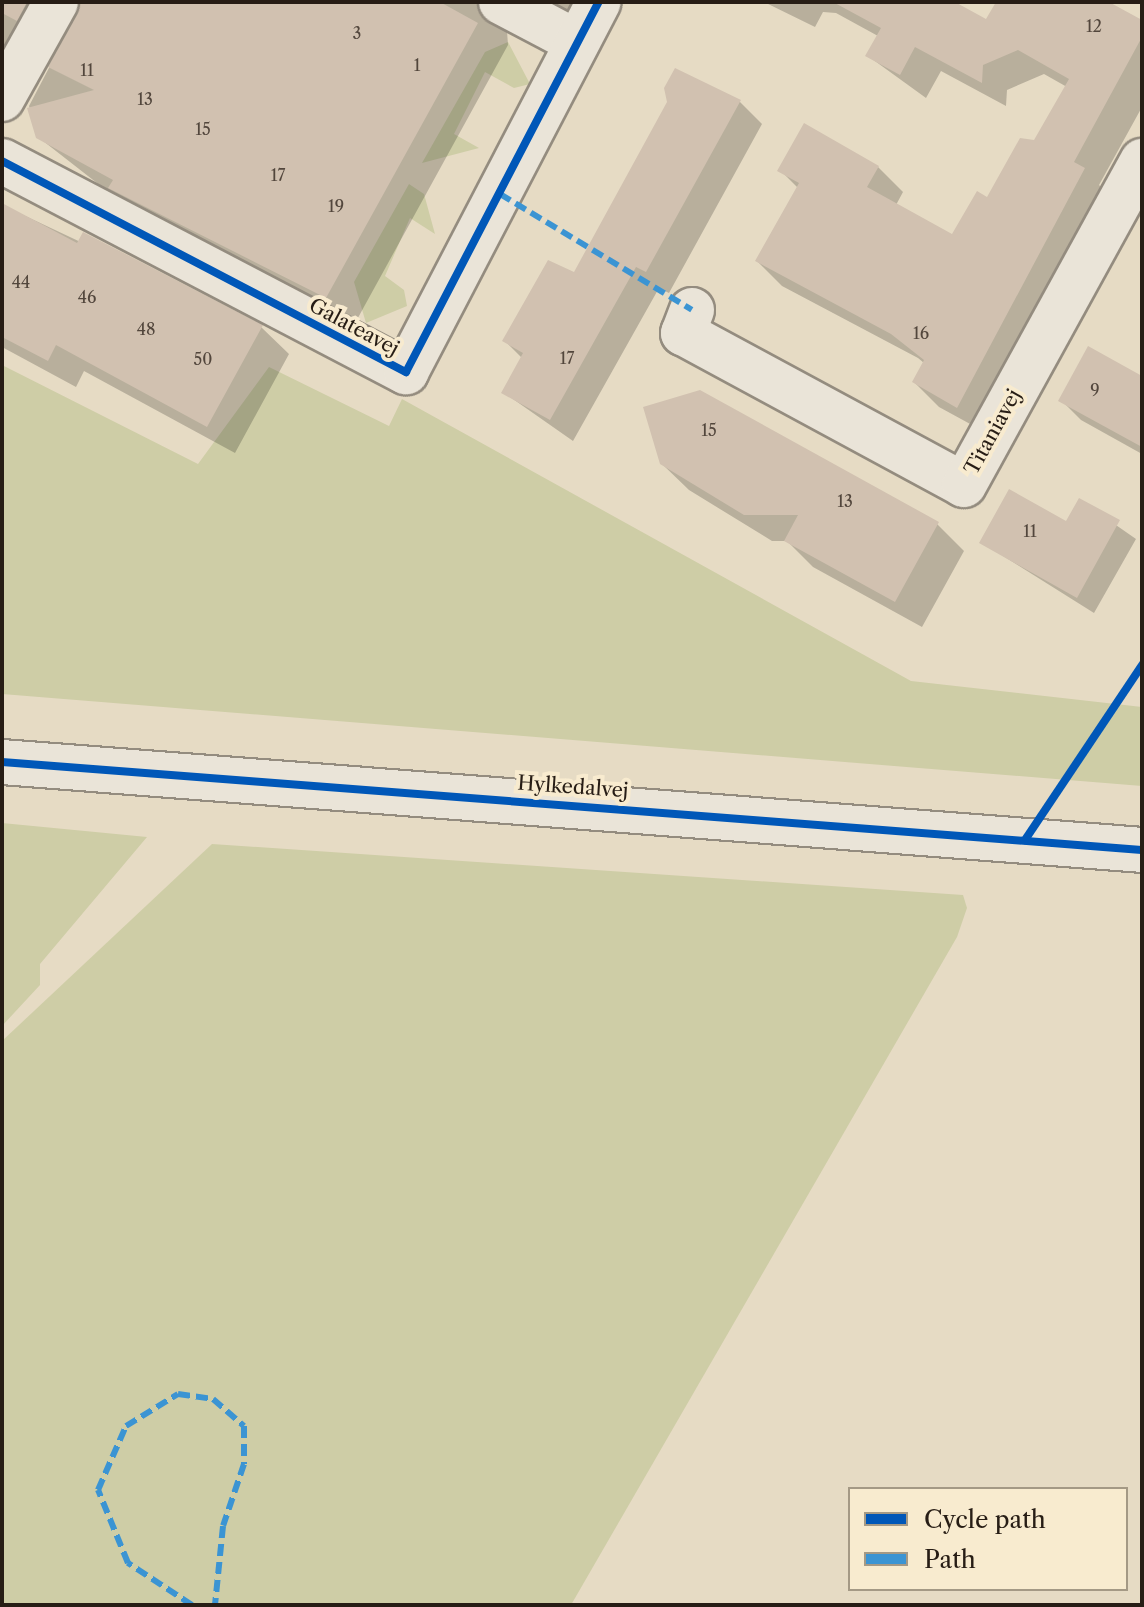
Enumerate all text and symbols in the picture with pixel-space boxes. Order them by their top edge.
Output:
house number: 12 [1086,16,1102,36]
house number: 3 [353,23,361,43]
house number: 1 [414,55,420,75]
house number: 11 [80,60,94,80]
house number: 13 [137,89,153,109]
house number: 15 [195,119,211,139]
house number: 17 [271,165,285,185]
house number: 19 [328,196,344,216]
house number: 44 [12,272,30,292]
house number: 46 [78,287,96,307]
street label: Galateavej [305,293,403,361]
house number: 48 [137,319,155,339]
house number: 16 [913,323,929,343]
house number: 17 [560,348,574,368]
house number: 50 [194,349,212,369]
house number: 9 [1090,380,1100,400]
street label: Titaniavej [960,385,1026,479]
house number: 15 [701,420,717,440]
house number: 13 [837,491,853,511]
house number: 11 [1023,521,1037,541]
street label: Hylkedalvej [517,771,629,803]
legend [848,1487,1128,1591]
text: Cycle path [924,1505,1046,1534]
text: Path [924,1545,976,1574]

